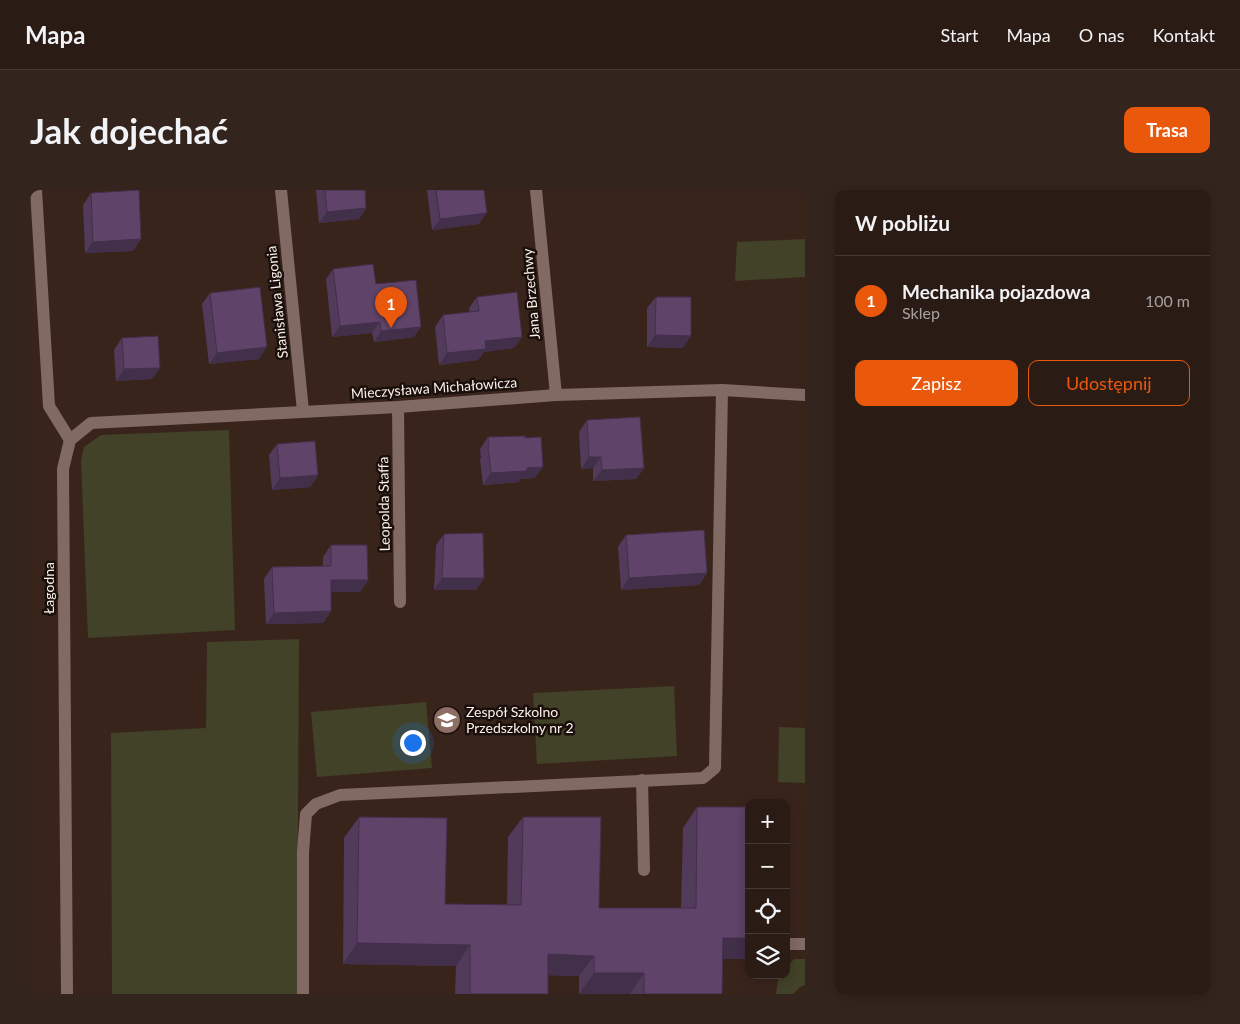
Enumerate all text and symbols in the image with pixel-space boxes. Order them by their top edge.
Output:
text: Mapa [25,20,85,49]
text: Start [941,24,978,46]
text: Mapa [1006,24,1051,46]
text: O nas [1079,24,1125,46]
text: Kontakt [1153,24,1215,46]
button: Trasa [1124,107,1210,153]
text: Jak dojechać [30,109,228,151]
text: W pobliżu [855,210,950,235]
street label: Stanisława Ligonia [262,245,291,359]
street label: Jana Brzechwy [518,247,543,340]
text: Mechanika pojazdowa [902,280,1090,303]
pin: 1 [375,287,407,328]
text: 1 [866,291,876,310]
text: 100 m [1145,291,1190,310]
text: Sklep [902,303,940,322]
button: Zapisz [855,360,1018,406]
button: Udostępnij [1028,360,1190,406]
street label: Mieczysława Michałowicza [350,373,518,402]
street label: Leopolda Staffa [374,456,393,552]
street label: Łagodna [40,562,57,614]
place label: Zespół Szkolno Przedszkolny nr 2 [466,703,574,736]
school or university icon: Zespół Szkolno Przedszkolny nr 2 [432,705,462,735]
your location [400,730,426,756]
map controls [745,799,790,979]
button: + [745,799,790,844]
button: − [745,844,790,889]
button: locate [745,889,790,934]
button: layers [745,934,790,979]

